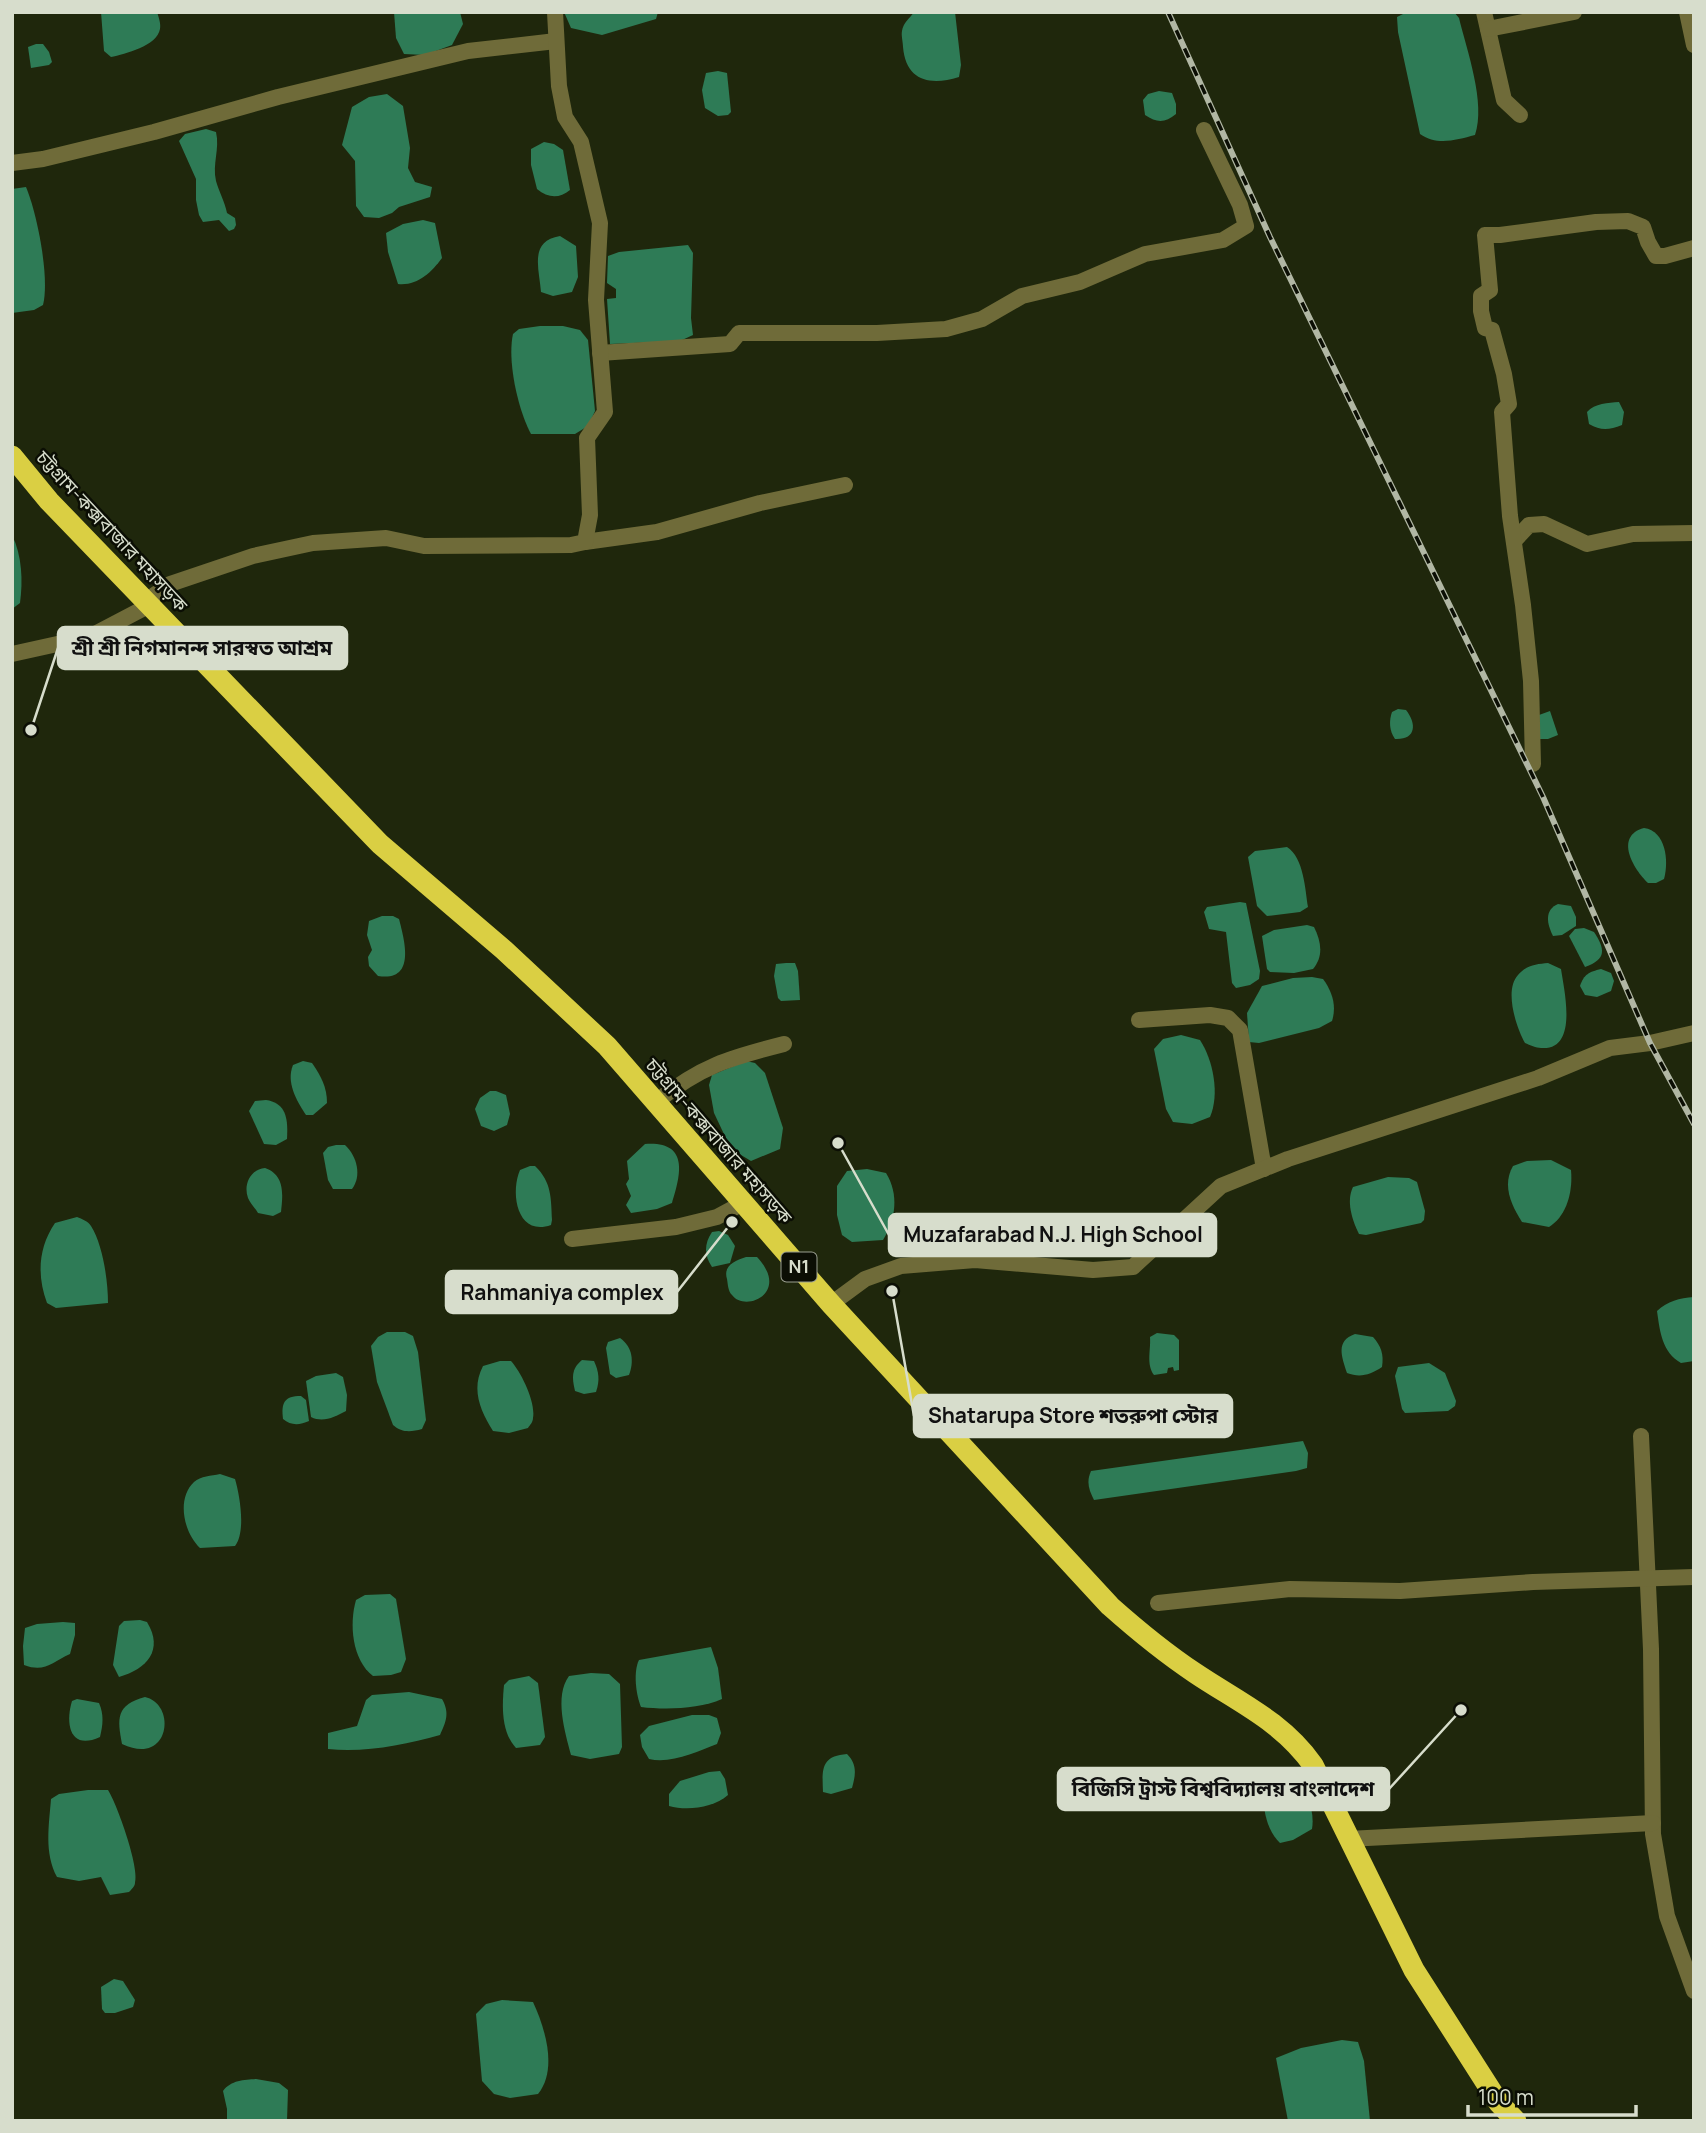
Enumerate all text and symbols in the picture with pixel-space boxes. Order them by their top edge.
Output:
street label: চট্টগ্রাম-কক্সবাজার মহাসড়ক [30,444,194,618]
callout: শ্রী শ্রী নিগমানন্দ সারস্বত আশ্রম [58,627,347,669]
text: শ্রী শ্রী নিগমানন্দ সারস্বত আশ্রম [71,633,333,661]
street label: চট্টগ্রাম-কক্সবাজার মহাসড়ক [639,1052,799,1230]
callout: Muzafarabad N.J. High School [889,1214,1216,1256]
text: Muzafarabad N.J. High School [903,1220,1203,1248]
road number: N1 [782,1252,816,1282]
callout: Rahmaniya complex [446,1271,677,1313]
text: Rahmaniya complex [460,1278,664,1306]
callout: Shatarupa Store শতরুপা স্টোর [914,1395,1232,1437]
text: Shatarupa Store শতরুপা স্টোর [928,1401,1218,1429]
callout: বিজিসি ট্রাস্ট বিশ্ববিদ্যালয় বাংলাদেশ [1058,1768,1389,1810]
text: বিজিসি ট্রাস্ট বিশ্ববিদ্যালয় বাংলাদেশ [1071,1774,1375,1802]
scale bar [1468,2074,1636,2118]
text: 100 m [1478,2083,1534,2111]

